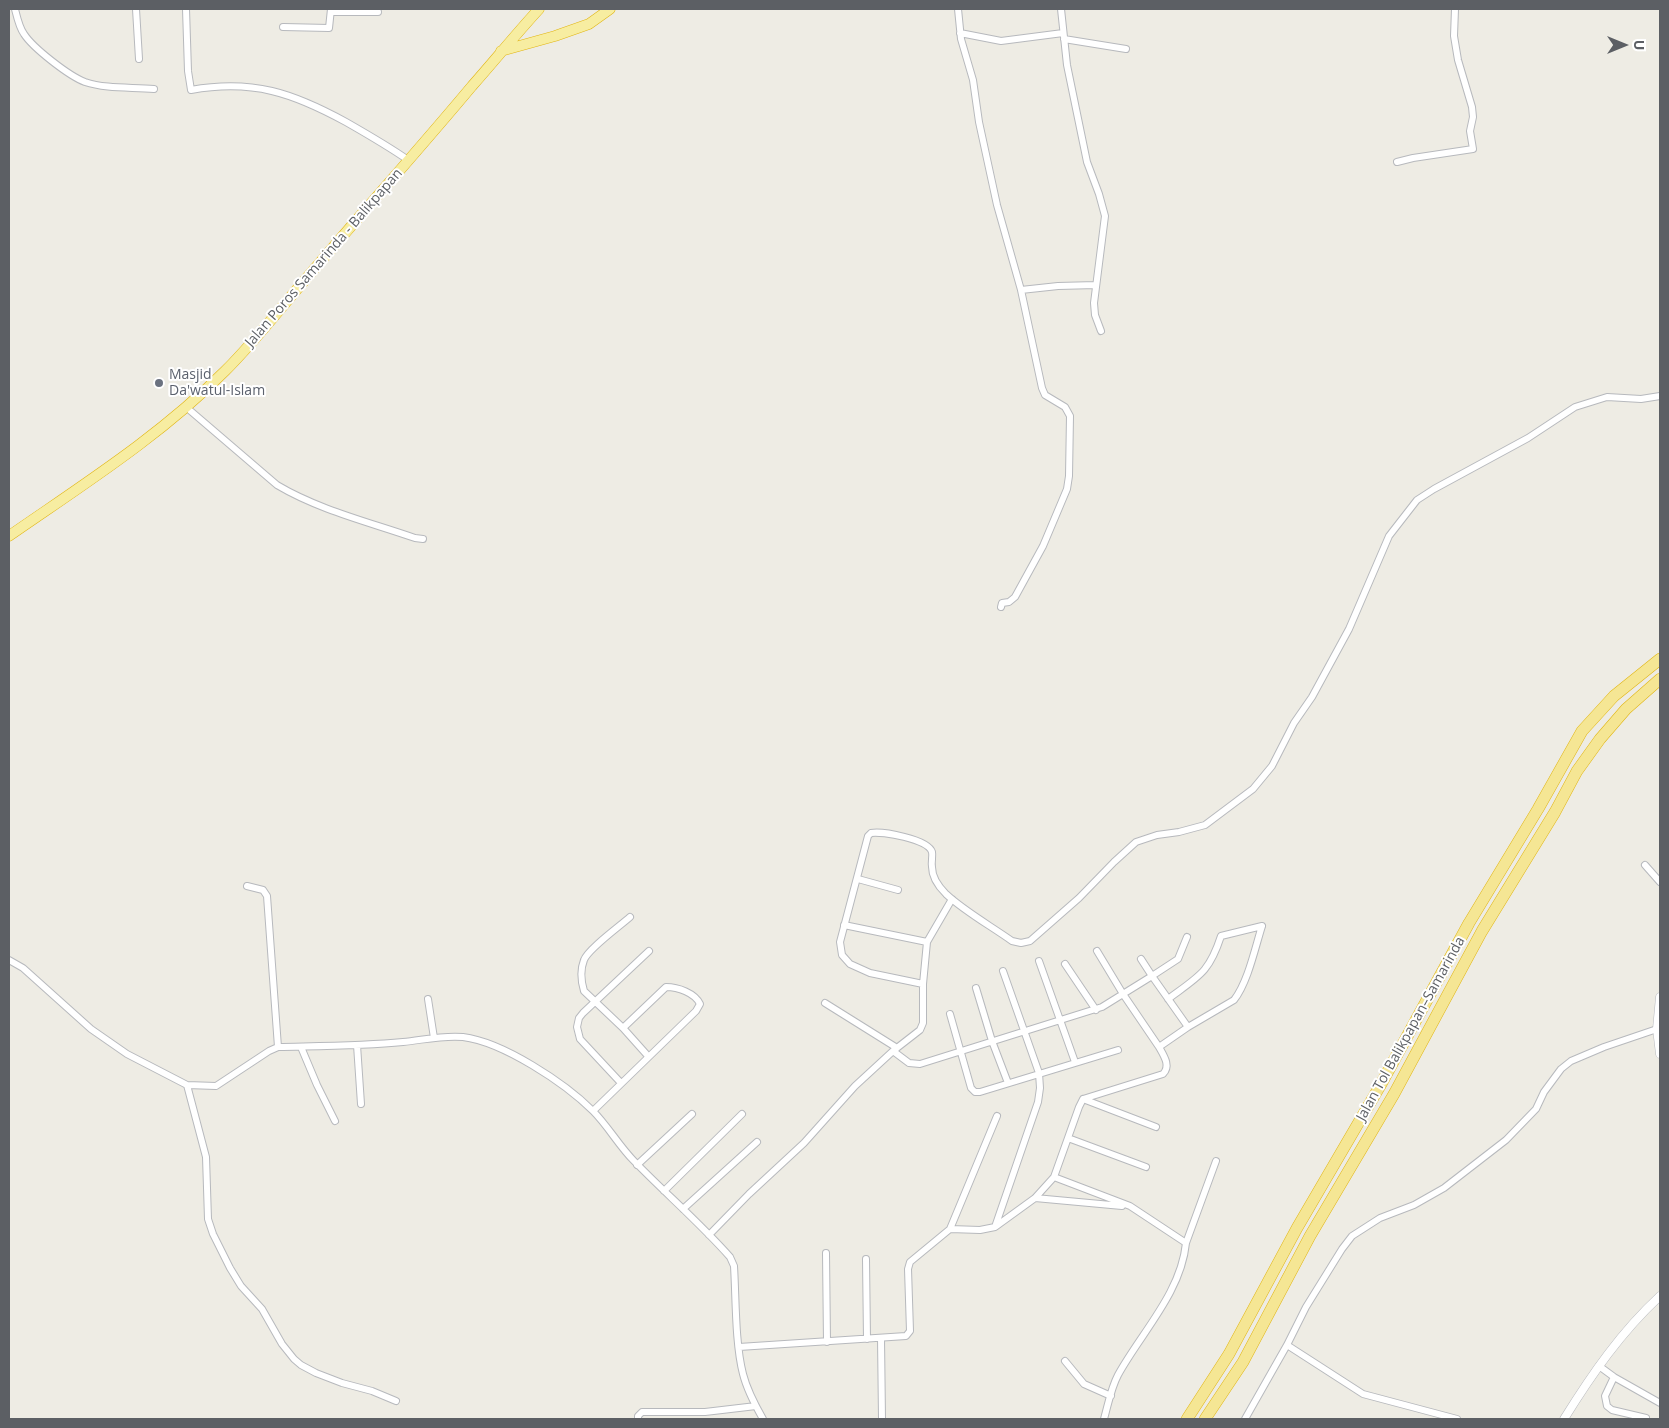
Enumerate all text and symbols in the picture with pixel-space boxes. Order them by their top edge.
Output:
north arrow [1599,20,1649,70]
text: U [1630,40,1649,50]
street label: Jalan Poros Samarinda - Balikpapan [242,165,406,351]
place label: Masjid Da'watul-Islam [169,367,265,400]
marker: Masjid Da'watul-Islam [153,377,165,389]
street label: Jalan Tol Balikpapan–Samarinda [1353,934,1469,1124]

